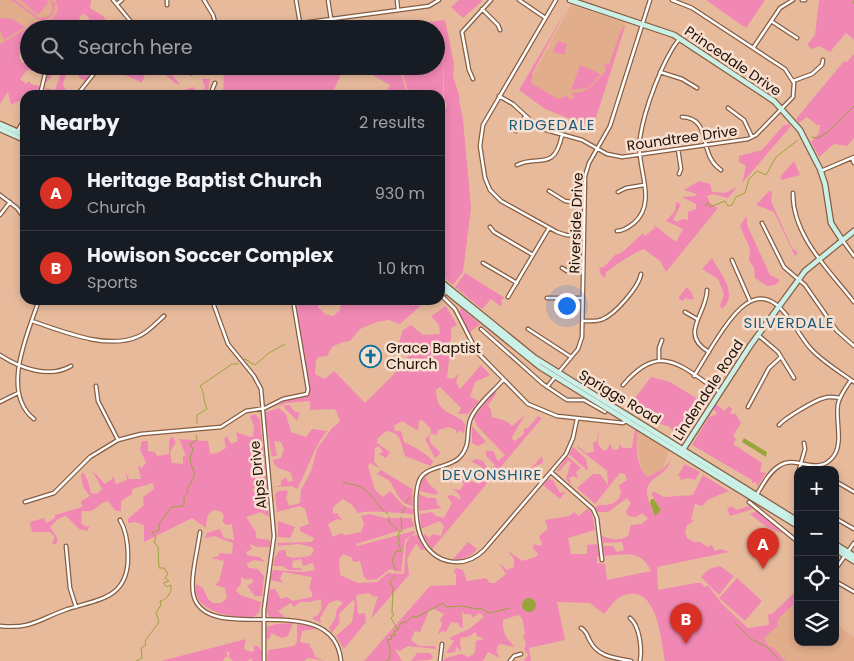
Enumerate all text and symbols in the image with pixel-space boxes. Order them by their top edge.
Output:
search box [20,20,445,75]
street label: Princedale Drive [681,21,786,101]
icon: search [38,34,66,62]
text: Search here [78,34,192,61]
text: Nearby [40,108,120,137]
text: 2 results [359,111,425,134]
district label: RIDGEDALE [509,114,595,135]
street label: Roundtree Drive [625,120,739,156]
text: Heritage Baptist Church [87,167,322,194]
street label: Riverside Drive [564,172,588,274]
text: A [50,182,62,205]
text: 930 m [375,182,425,205]
text: Church [87,196,146,219]
text: Howison Soccer Complex [87,242,333,269]
text: B [51,257,61,280]
text: 1.0 km [377,257,425,280]
text: Sports [87,271,138,294]
your location [554,293,580,319]
district label: SILVERDALE [744,312,834,333]
street label: Lindendale Road [668,336,748,444]
place label: Grace Baptist Church [386,338,481,374]
church icon: Grace Baptist Church [358,344,382,368]
street label: Spriggs Road [575,365,665,429]
street label: Alps Drive [244,440,272,510]
district label: DEVONSHIRE [442,464,542,485]
map controls [794,466,839,646]
button: + [794,466,839,511]
button: − [794,511,839,556]
pin: A [747,528,779,569]
button: locate [794,556,839,601]
button: layers [794,601,839,646]
pin: B [670,603,702,644]

